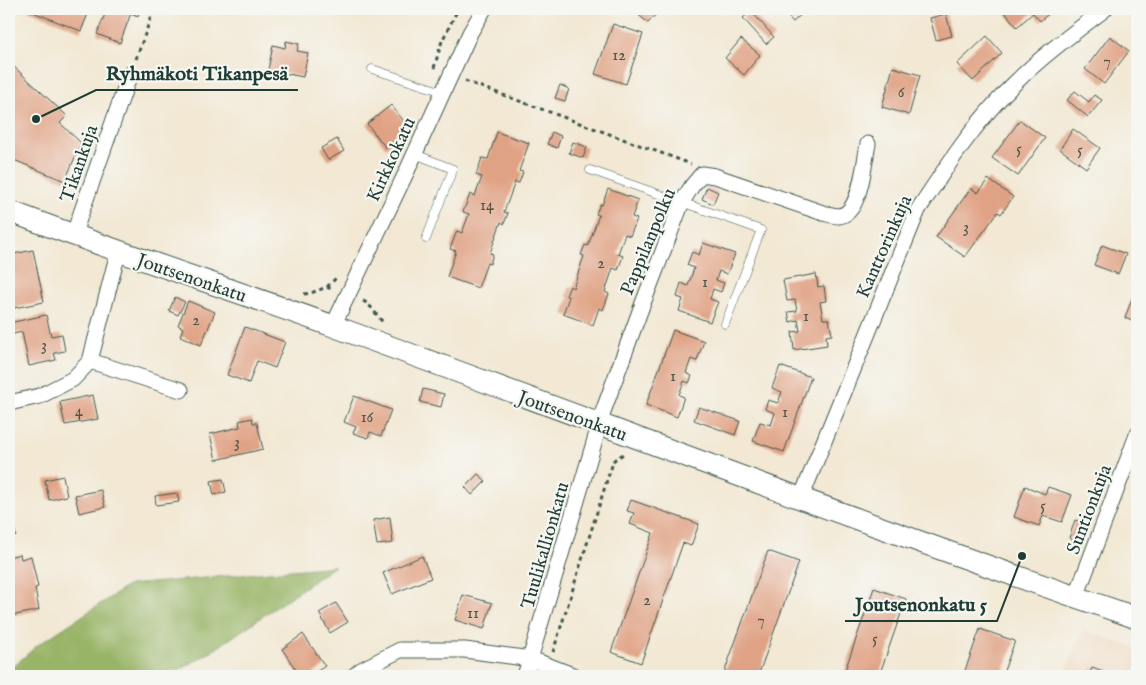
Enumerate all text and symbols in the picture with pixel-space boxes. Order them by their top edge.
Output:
house number: 12 [612,46,626,66]
house number: 7 [1103,52,1111,72]
callout: Ryhmäkoti Tikanpesä [96,55,298,90]
text: Ryhmäkoti Tikanpesä [106,62,289,87]
house number: 6 [898,83,905,103]
street label: Kirkkokatu [362,113,422,206]
street label: Tikankuja [55,121,105,205]
house number: 5 [1016,140,1022,160]
house number: 5 [1077,141,1083,161]
street label: Pappilanpolku [616,185,682,299]
street label: Kanttorinkuja [851,191,919,302]
house number: 14 [480,196,494,216]
house number: 3 [963,218,969,238]
street label: Joutsenonkatu [131,248,249,309]
house number: 2 [597,254,605,274]
house number: 1 [702,273,708,293]
house number: 1 [803,307,809,327]
house number: 2 [192,311,200,331]
house number: 3 [41,336,47,356]
house number: 1 [670,367,676,387]
street label: Joutsenonkatu [513,385,630,448]
house number: 4 [75,402,83,422]
house number: 1 [782,403,788,423]
house number: 16 [361,408,374,428]
house number: 3 [234,433,240,453]
street label: Suntionkuja [1062,461,1118,558]
street label: Tuulikallionkatu [516,479,576,612]
house number: 5 [1040,497,1046,517]
callout: Joutsenonkatu 5 [845,586,997,621]
house number: 2 [643,591,651,611]
text: Joutsenonkatu 5 [852,593,988,618]
house number: 11 [467,604,479,624]
house number: 7 [757,611,765,631]
house number: 5 [872,630,878,650]

